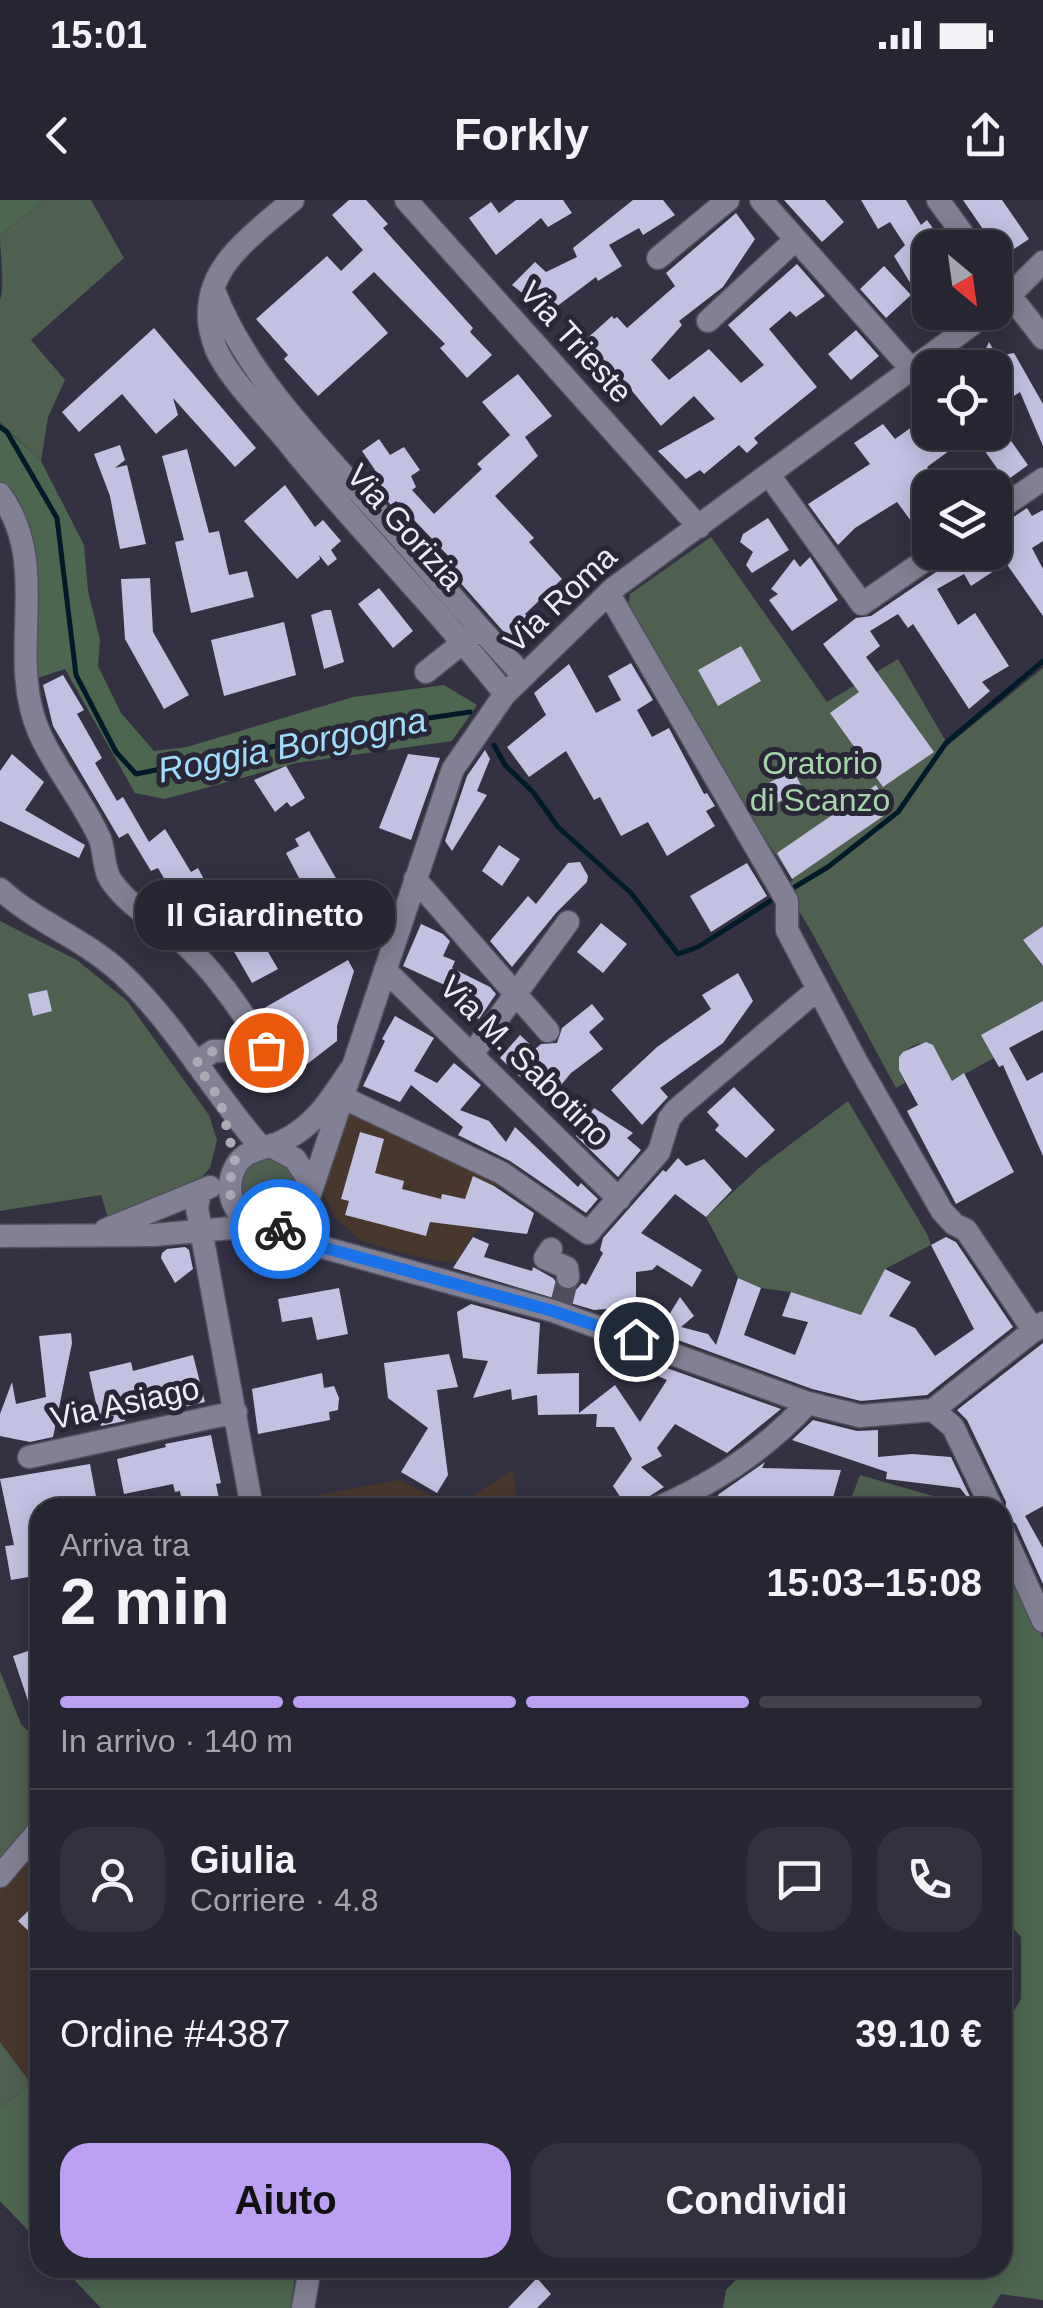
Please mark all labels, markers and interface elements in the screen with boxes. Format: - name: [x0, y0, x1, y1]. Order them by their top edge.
- text: 15:01: [50, 14, 147, 56]
- icon: back: [30, 108, 85, 163]
- icon: share: [958, 108, 1013, 163]
- text: Forkly: [454, 109, 589, 160]
- north arrow: [912, 230, 1012, 330]
- map controls: [912, 230, 1012, 570]
- street label: Via Trieste: [512, 274, 640, 410]
- button: locate: [912, 350, 1012, 450]
- street label: Via Gorizia: [339, 457, 471, 597]
- button: layers: [912, 470, 1012, 570]
- street label: Via Roma: [497, 538, 624, 660]
- water label: Roggia Borgogna: [154, 699, 429, 790]
- park label: Oratorio di Scanzo: [750, 745, 890, 818]
- callout: Il Giardinetto: [136, 880, 396, 950]
- text: Il Giardinetto: [166, 897, 364, 933]
- street label: Via M. Sabotino: [433, 969, 617, 1153]
- pin: [224, 1008, 309, 1093]
- icon: bag: [239, 1023, 294, 1078]
- courier: [230, 1179, 330, 1279]
- icon: bike: [253, 1202, 308, 1257]
- pin: [594, 1297, 679, 1382]
- icon: home: [609, 1312, 664, 1367]
- street label: Via Asiago: [48, 1370, 202, 1436]
- text: Arriva tra: [60, 1527, 190, 1563]
- text: 15:03–15:08: [766, 1562, 982, 1604]
- text: 2 min: [60, 1565, 230, 1638]
- text: In arrivo · 140 m: [60, 1723, 293, 1759]
- button: person: [60, 1827, 165, 1932]
- button: chat: [747, 1827, 852, 1932]
- button: phone: [877, 1827, 982, 1932]
- text: Giulia: [190, 1839, 296, 1881]
- text: Corriere · 4.8: [190, 1882, 379, 1918]
- text: Ordine #4387: [60, 2013, 290, 2055]
- text: 39.10 €: [855, 2013, 982, 2055]
- button: Aiuto: [60, 2143, 511, 2258]
- button: Condividi: [531, 2143, 982, 2258]

